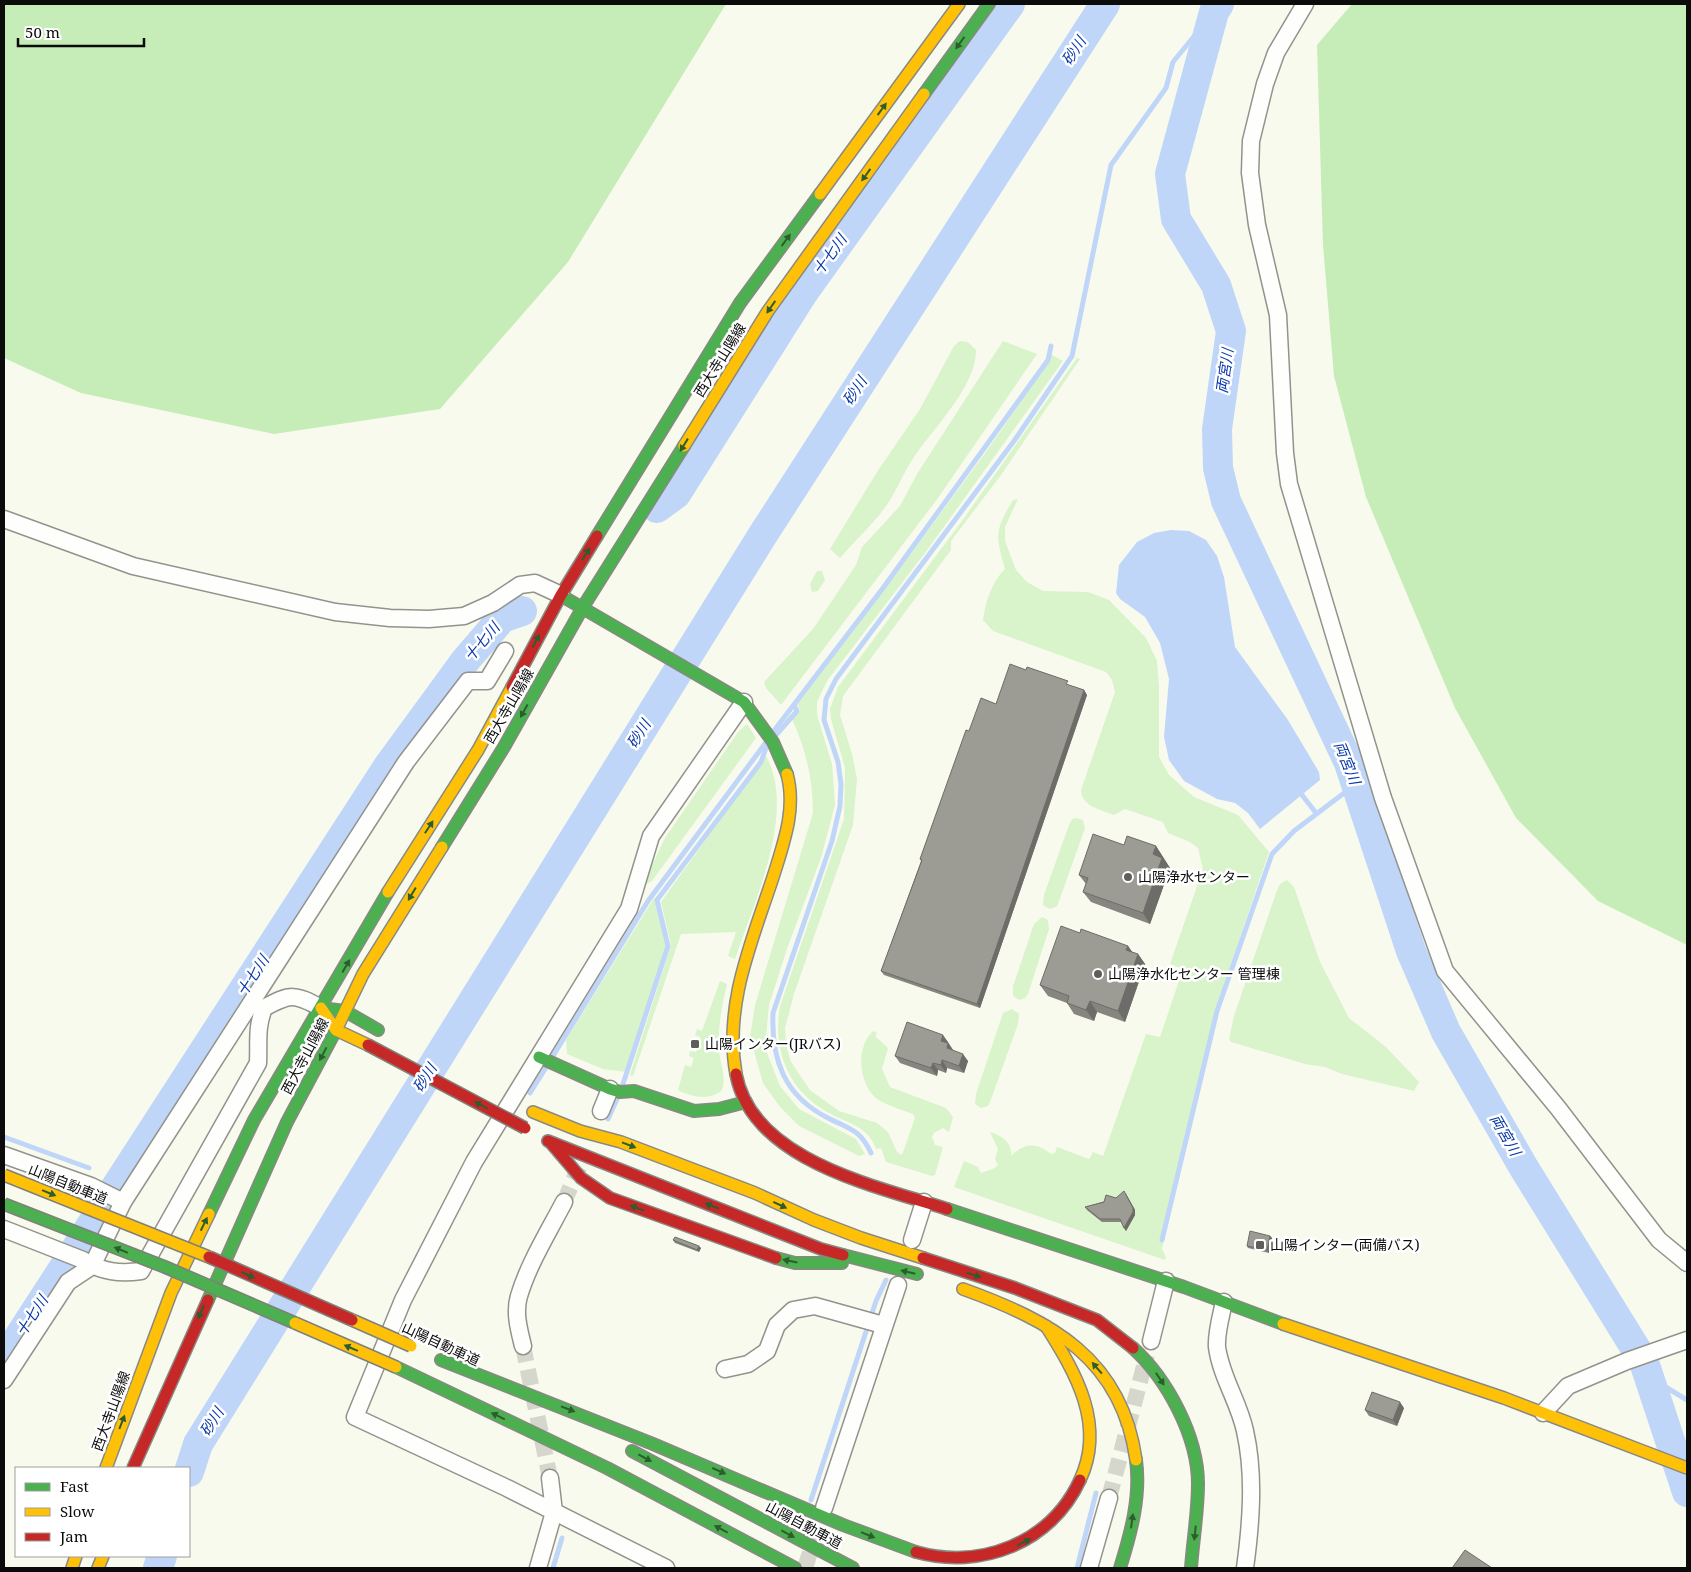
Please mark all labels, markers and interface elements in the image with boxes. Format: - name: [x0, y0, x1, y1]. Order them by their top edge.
- scale bar: [18, 15, 144, 47]
- text: 50 m: [25, 22, 60, 42]
- water label: 砂川: [1057, 31, 1091, 68]
- one-way arrow: [955, 36, 966, 49]
- one-way arrow: [877, 102, 887, 116]
- one-way arrow: [860, 168, 871, 181]
- water label: 十七川: [808, 229, 852, 278]
- one-way arrow: [781, 233, 791, 247]
- one-way arrow: [766, 300, 776, 314]
- street label: 西大寺山陽線: [689, 319, 750, 400]
- water label: 両宮川: [1211, 345, 1237, 395]
- water label: 砂川: [838, 371, 872, 408]
- one-way arrow: [680, 438, 689, 451]
- one-way arrow: [582, 547, 591, 560]
- water label: 十七川: [459, 616, 505, 665]
- one-way arrow: [532, 634, 541, 648]
- street label: 西大寺山陽線: [479, 665, 538, 747]
- one-way arrow: [520, 704, 529, 717]
- water label: 砂川: [622, 714, 656, 751]
- water label: 両宮川: [1330, 738, 1366, 789]
- one-way arrow: [425, 820, 434, 834]
- place label: 山陽浄水センター: [1138, 867, 1250, 886]
- marker: 山陽浄水センター: [1122, 871, 1134, 883]
- one-way arrow: [407, 887, 417, 900]
- water label: 十七川: [232, 949, 274, 1000]
- one-way arrow: [341, 960, 350, 973]
- place label: 山陽浄水化センター 管理棟: [1108, 964, 1280, 983]
- marker: 山陽浄水化センター 管理棟: [1092, 968, 1104, 980]
- street label: 西大寺山陽線: [276, 1014, 333, 1097]
- place label: 山陽インター(JRバス): [705, 1034, 841, 1053]
- marker: 山陽インター(JRバス): [689, 1038, 701, 1050]
- one-way arrow: [319, 1047, 327, 1062]
- water label: 砂川: [408, 1058, 442, 1095]
- one-way arrow: [474, 1101, 489, 1109]
- water label: 両宮川: [1486, 1110, 1527, 1161]
- one-way arrow: [621, 1142, 636, 1149]
- street label: 山陽自動車道: [26, 1159, 111, 1208]
- one-way arrow: [42, 1189, 57, 1197]
- one-way arrow: [773, 1201, 787, 1209]
- one-way arrow: [705, 1202, 720, 1209]
- one-way arrow: [629, 1204, 644, 1212]
- one-way arrow: [201, 1217, 209, 1231]
- place label: 山陽インター(両備バス): [1270, 1235, 1420, 1254]
- marker: 山陽インター(両備バス): [1254, 1239, 1266, 1251]
- one-way arrow: [113, 1246, 128, 1254]
- one-way arrow: [782, 1257, 797, 1265]
- one-way arrow: [900, 1268, 916, 1276]
- one-way arrow: [241, 1271, 255, 1279]
- one-way arrow: [967, 1272, 982, 1280]
- water label: 十七川: [11, 1289, 53, 1340]
- one-way arrow: [197, 1305, 205, 1319]
- street label: 山陽自動車道: [399, 1317, 483, 1370]
- one-way arrow: [344, 1343, 358, 1351]
- one-way arrow: [1092, 1362, 1103, 1374]
- street label: 西大寺山陽線: [87, 1368, 134, 1454]
- one-way arrow: [1155, 1372, 1165, 1386]
- water label: 砂川: [195, 1402, 229, 1439]
- one-way arrow: [561, 1406, 576, 1413]
- one-way arrow: [491, 1412, 505, 1420]
- one-way arrow: [119, 1415, 127, 1430]
- one-way arrow: [637, 1454, 652, 1462]
- legend: [15, 1467, 190, 1557]
- one-way arrow: [711, 1468, 726, 1476]
- text: Fast: [60, 1476, 89, 1496]
- street label: 山陽自動車道: [763, 1496, 846, 1553]
- text: Slow: [60, 1501, 94, 1521]
- one-way arrow: [1128, 1513, 1136, 1529]
- one-way arrow: [714, 1525, 729, 1533]
- text: Jam: [59, 1526, 88, 1546]
- one-way arrow: [1191, 1526, 1199, 1542]
- one-way arrow: [781, 1530, 796, 1538]
- one-way arrow: [861, 1532, 875, 1540]
- one-way arrow: [1017, 1538, 1031, 1546]

